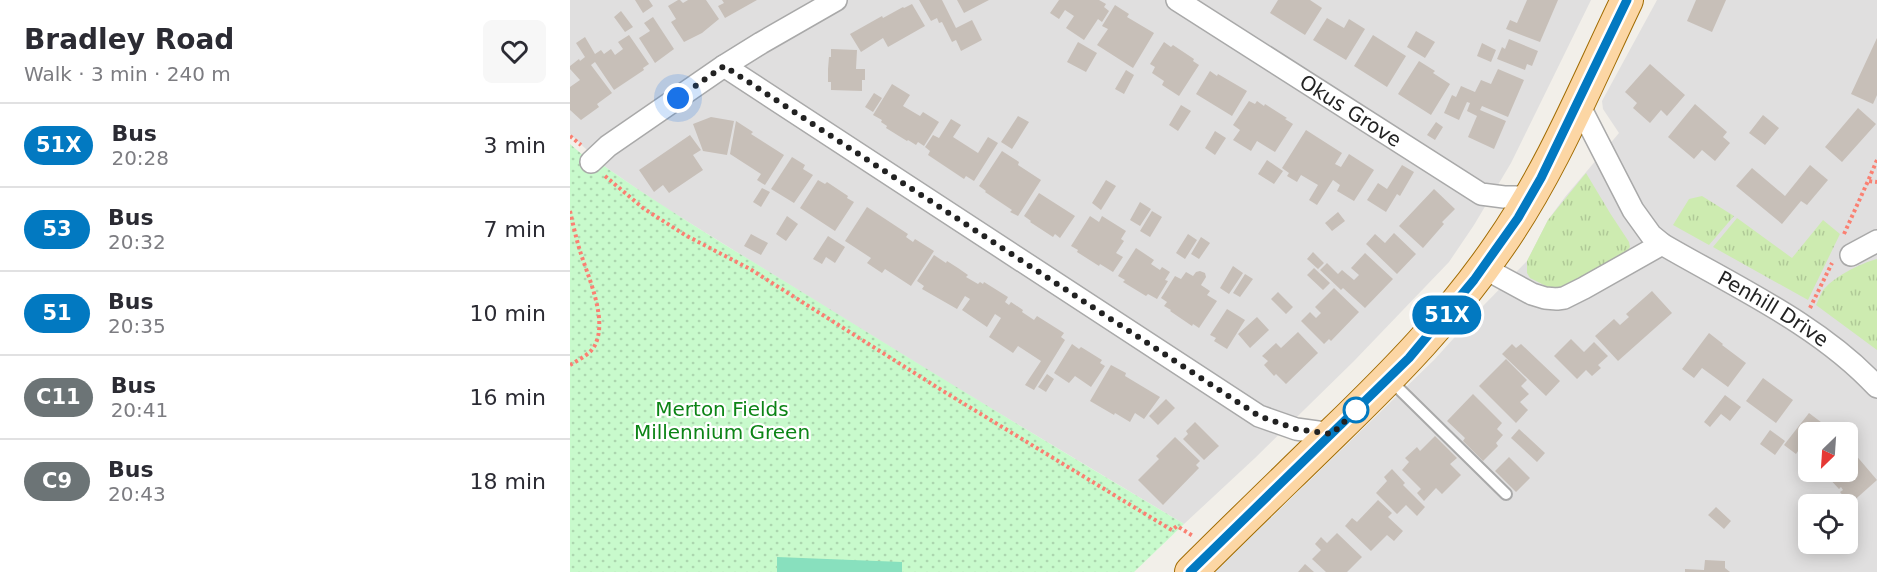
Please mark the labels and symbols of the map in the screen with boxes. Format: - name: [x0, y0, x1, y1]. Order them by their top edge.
- street label: Okus Grove: [1295, 70, 1406, 152]
- your location: [663, 83, 693, 113]
- street label: Penhill Drive: [1714, 266, 1833, 352]
- line badge: 51X: [1412, 296, 1482, 334]
- park label: Merton Fields Millennium Green: [634, 397, 810, 444]
- unlabelled marker: [1343, 397, 1369, 423]
- north arrow: [1798, 422, 1858, 482]

